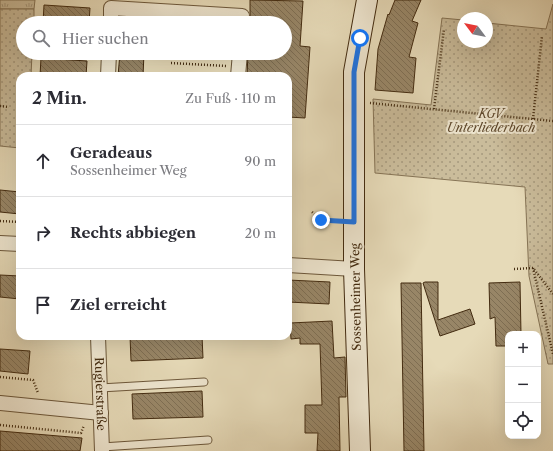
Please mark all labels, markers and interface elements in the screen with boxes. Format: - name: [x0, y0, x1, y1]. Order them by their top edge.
- north arrow: [457, 12, 493, 48]
- search box: [16, 16, 292, 60]
- icon: search: [30, 27, 52, 49]
- text: Hier suchen: [62, 29, 149, 48]
- route start: [351, 29, 369, 47]
- text: 2 Min.: [32, 88, 87, 108]
- text: Zu Fuß · 110 m: [185, 90, 276, 106]
- park label: KGV Unterliederbach: [447, 106, 536, 135]
- text: Geradeaus: [70, 143, 152, 162]
- icon: ahead: [32, 150, 54, 172]
- text: 90 m: [245, 153, 276, 169]
- text: Sossenheimer Weg: [70, 162, 187, 178]
- route end: [312, 211, 330, 229]
- icon: right: [32, 222, 54, 244]
- text: Rechts abbiegen: [70, 223, 196, 242]
- text: 20 m: [245, 225, 276, 241]
- street label: Sossenheimer Weg: [347, 242, 364, 351]
- icon: arrive: [32, 294, 54, 316]
- text: Ziel erreicht: [70, 295, 166, 314]
- map controls: [505, 331, 541, 439]
- button: +: [505, 331, 541, 367]
- street label: Rugierstraße: [92, 357, 109, 431]
- button: −: [505, 367, 541, 403]
- button: locate: [505, 403, 541, 439]

